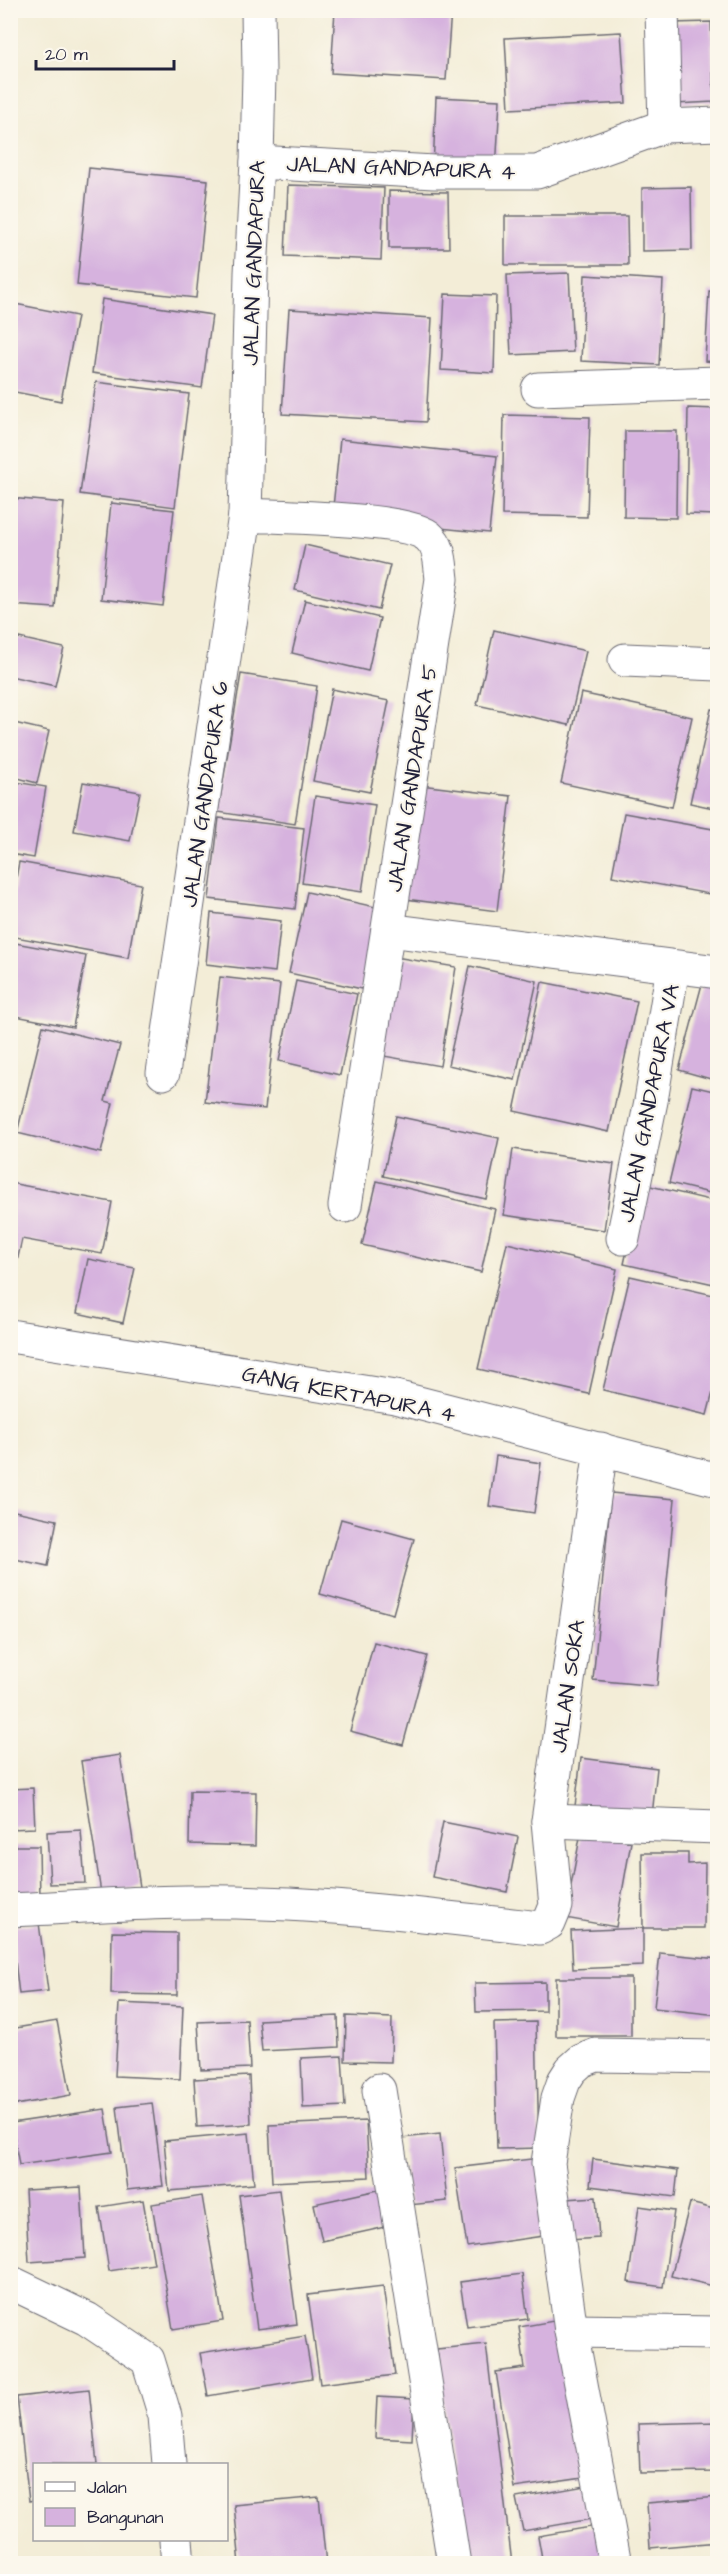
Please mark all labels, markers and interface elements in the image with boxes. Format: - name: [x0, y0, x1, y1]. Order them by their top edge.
- scale bar: [36, 33, 174, 71]
- text: 20 m: [45, 42, 88, 67]
- street label: JALAN GANDAPURA 4: [286, 149, 516, 188]
- street label: JALAN GANDAPURA: [235, 160, 274, 366]
- street label: JALAN GANDAPURA 5: [379, 662, 446, 894]
- street label: JALAN GANDAPURA 6: [174, 679, 237, 909]
- street label: JALAN GANDAPURA VA: [611, 982, 688, 1225]
- street label: GANG KERTAPURA 4: [239, 1359, 458, 1430]
- street label: JALAN SOKA: [544, 1618, 593, 1755]
- legend: [33, 2463, 228, 2541]
- text: Jalan: [87, 2475, 127, 2500]
- text: Bangunan: [87, 2505, 164, 2531]

